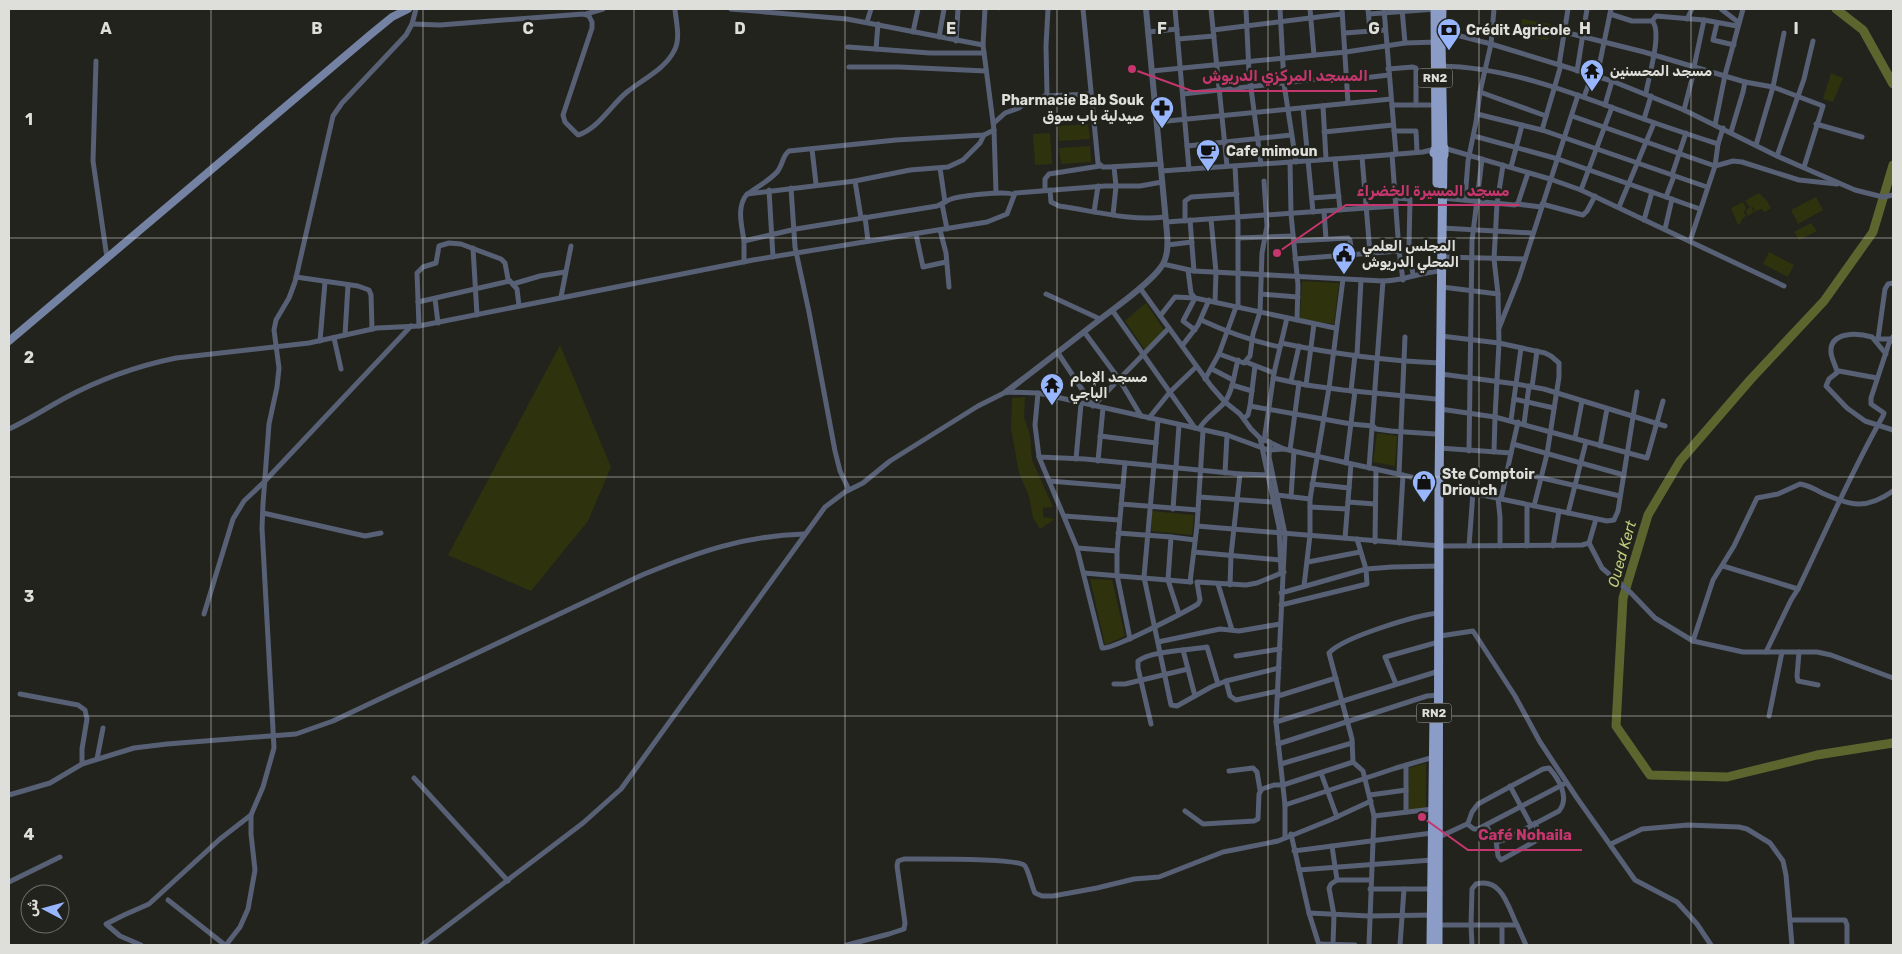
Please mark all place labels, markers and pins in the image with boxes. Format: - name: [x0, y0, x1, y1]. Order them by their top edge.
- bank icon: Crédit Agricole: [1436, 17, 1462, 51]
- place label: Crédit Agricole: [1466, 22, 1571, 39]
- temple icon: مسجد المحسنين: [1579, 58, 1605, 92]
- callout: المسجد المركزي الدريوش: [1192, 61, 1377, 91]
- place label: مسجد المحسنين: [1610, 63, 1712, 80]
- place label: Pharmacie Bab Souk صيدلية باب سوق: [1001, 92, 1145, 125]
- pharmacy icon: Pharmacie Bab Souk صيدلية باب سوق: [1149, 95, 1175, 129]
- cafe icon: Cafe mimoun: [1195, 138, 1221, 172]
- place label: Cafe mimoun: [1226, 143, 1318, 160]
- callout: مسجد المسيرة الخضراء: [1346, 175, 1519, 205]
- place label: المجلس العلمي المحلي الدريوش: [1362, 238, 1459, 273]
- public building icon: المجلس العلمي المحلي الدريوش: [1331, 241, 1357, 275]
- place label: مسجد الإمام الباجي: [1070, 369, 1148, 404]
- temple icon: مسجد الإمام الباجي: [1039, 372, 1065, 406]
- place label: Ste Comptoir Driouch: [1442, 466, 1535, 499]
- shop icon: Ste Comptoir Driouch: [1411, 469, 1437, 503]
- callout: Café Nohaila: [1468, 820, 1582, 850]

